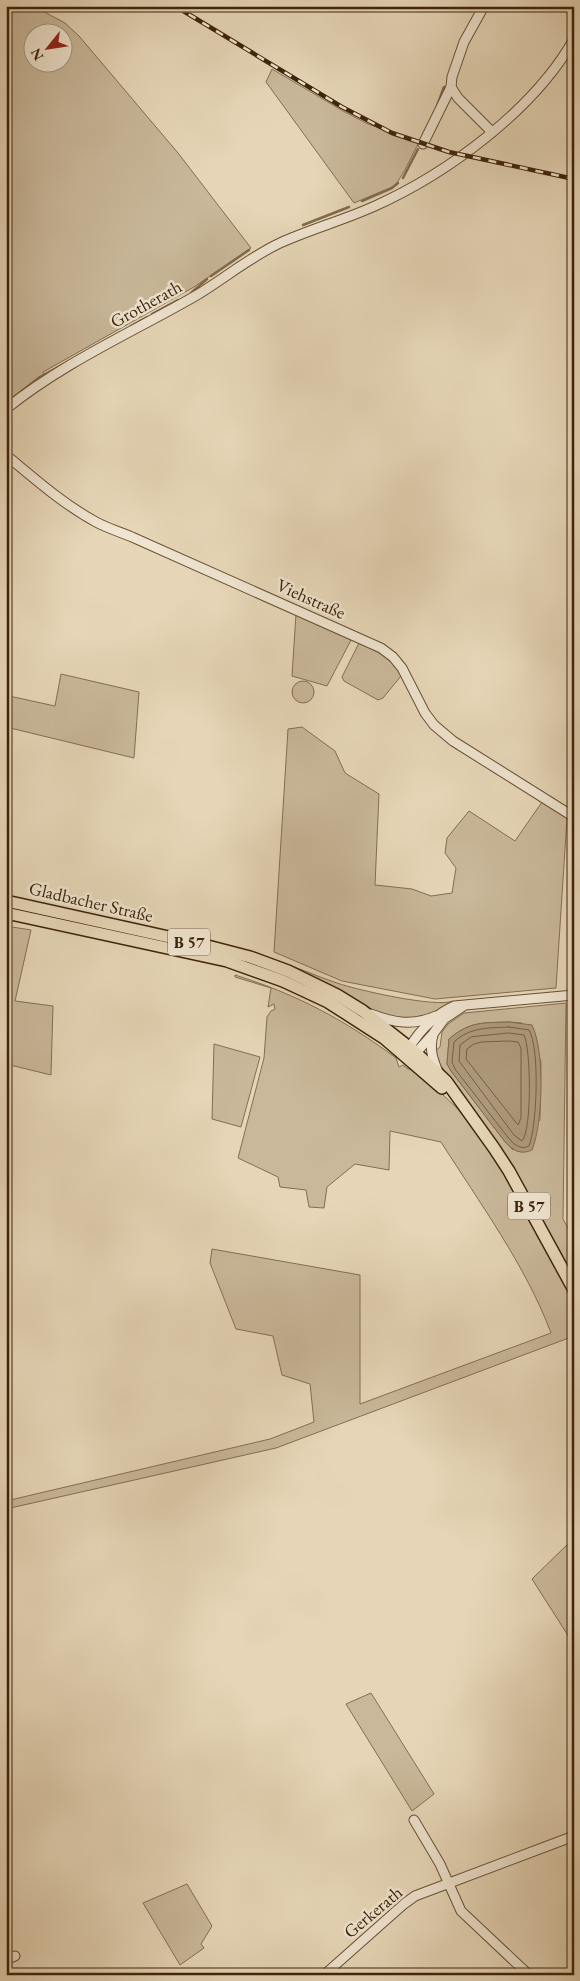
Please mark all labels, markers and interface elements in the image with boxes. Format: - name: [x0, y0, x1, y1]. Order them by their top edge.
- north arrow: [22, 22, 72, 72]
- text: N: [26, 45, 47, 64]
- street label: Grotherath: [106, 275, 185, 333]
- street label: Viehstraße: [273, 573, 349, 624]
- street label: Gladbacher Straße: [27, 876, 155, 927]
- road number: B 57: [168, 929, 210, 956]
- road number: B 57: [508, 1192, 550, 1220]
- street label: Gerkerath: [339, 1880, 407, 1943]

